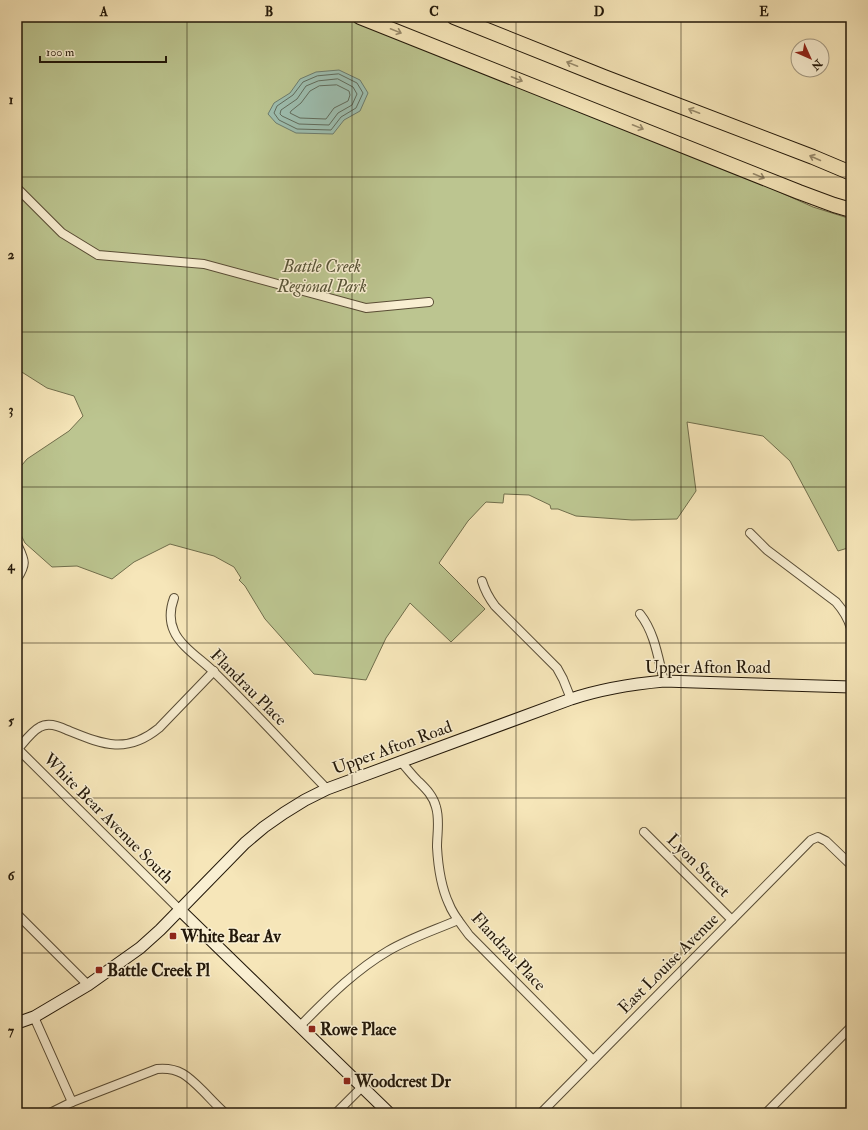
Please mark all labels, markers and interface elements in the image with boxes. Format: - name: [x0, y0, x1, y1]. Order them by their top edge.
- text: A: [99, 4, 109, 20]
- text: B: [265, 4, 273, 20]
- text: C: [429, 4, 439, 20]
- text: D: [594, 4, 605, 20]
- text: E: [759, 4, 769, 20]
- one-way arrow: [390, 28, 402, 36]
- scale bar: [40, 38, 166, 64]
- north arrow: [790, 38, 830, 78]
- text: 100 m: [46, 45, 75, 60]
- text: N: [808, 56, 826, 74]
- one-way arrow: [567, 60, 579, 68]
- one-way arrow: [511, 76, 523, 84]
- text: 1: [9, 92, 14, 108]
- one-way arrow: [688, 107, 700, 115]
- one-way arrow: [632, 124, 644, 132]
- one-way arrow: [809, 154, 821, 161]
- one-way arrow: [752, 173, 764, 180]
- text: 2: [8, 247, 15, 263]
- park label: Battle Creek Regional Park: [276, 256, 367, 297]
- text: 3: [9, 402, 14, 418]
- text: 4: [6, 558, 15, 574]
- street label: Flandrau Place: [206, 645, 291, 730]
- street label: Upper Afton Road: [645, 657, 772, 679]
- text: 5: [8, 713, 14, 729]
- street label: Upper Afton Road: [329, 716, 456, 780]
- street label: White Bear Avenue South: [38, 748, 178, 888]
- street label: Lyon Street: [662, 829, 735, 903]
- text: 6: [8, 868, 16, 884]
- street label: Flandrau Place: [467, 908, 550, 995]
- street label: East Louise Avenue: [614, 909, 723, 1018]
- place label: White Bear Av: [180, 926, 282, 947]
- marker: White Bear Av: [168, 931, 178, 941]
- place label: Battle Creek Pl: [107, 960, 211, 981]
- marker: Battle Creek Pl: [94, 965, 104, 975]
- place label: Rowe Place: [320, 1019, 397, 1040]
- text: 7: [8, 1023, 15, 1039]
- marker: Rowe Place: [307, 1024, 317, 1034]
- place label: Woodcrest Dr: [354, 1071, 452, 1092]
- marker: Woodcrest Dr: [342, 1076, 352, 1086]

